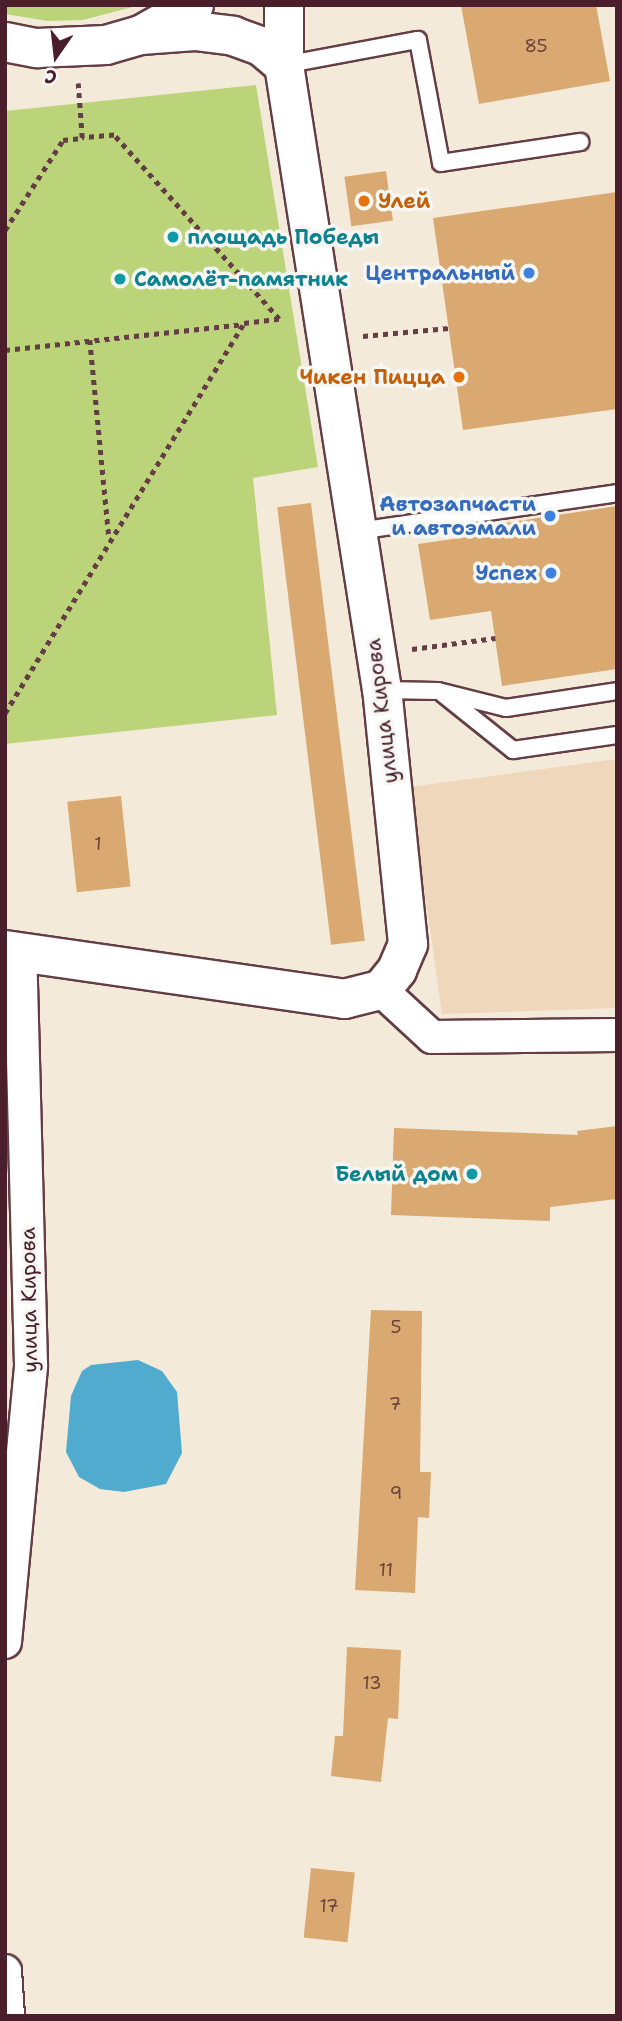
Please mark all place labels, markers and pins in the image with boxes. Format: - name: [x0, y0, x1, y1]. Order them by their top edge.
- place label: Улей: [378, 188, 430, 214]
- marker: Улей: [356, 193, 372, 209]
- place label: площадь Победы: [187, 224, 379, 250]
- marker: площадь Победы: [165, 229, 181, 245]
- place label: Центральный: [365, 260, 515, 286]
- marker: Центральный: [521, 265, 537, 281]
- place label: Самолёт-памятник: [134, 266, 348, 292]
- marker: Самолёт-памятник: [112, 271, 128, 287]
- place label: Чикен Пицца: [300, 364, 445, 390]
- marker: Чикен Пицца: [451, 369, 467, 385]
- place label: Автозапчасти и автоэмали: [379, 491, 536, 541]
- marker: Автозапчасти и автоэмали: [542, 508, 558, 524]
- place label: Успех: [475, 560, 537, 586]
- marker: Успех: [543, 565, 559, 581]
- place label: Белый дом: [335, 1161, 458, 1187]
- marker: Белый дом: [464, 1166, 480, 1182]

